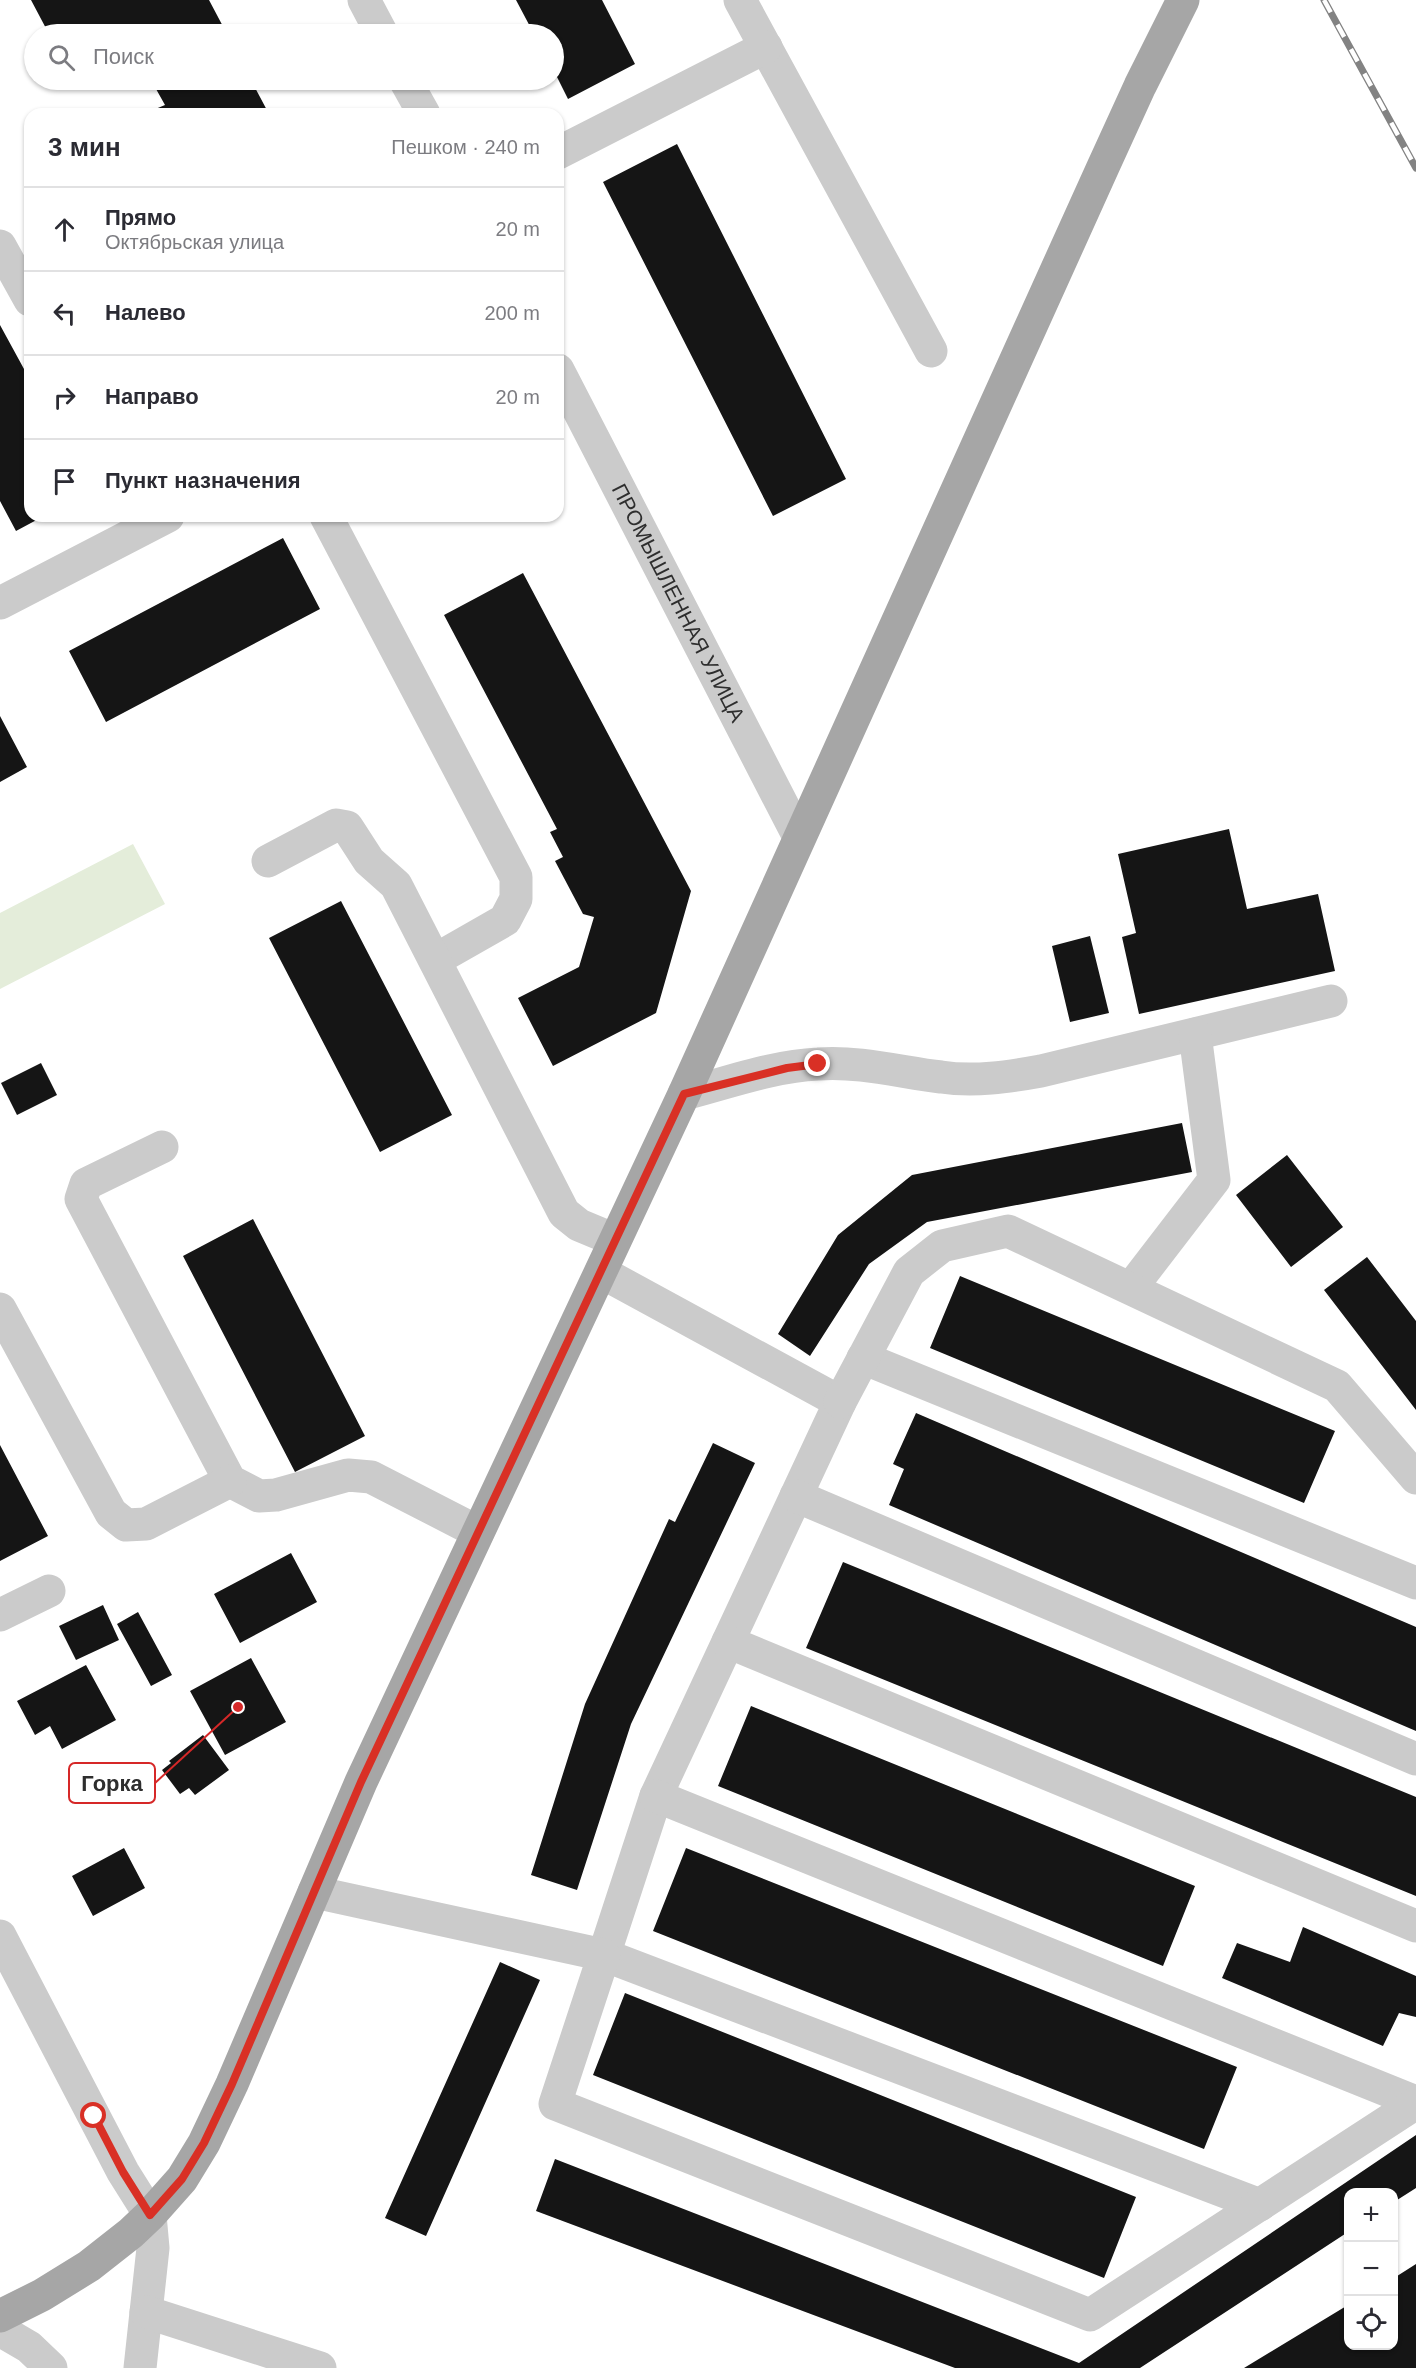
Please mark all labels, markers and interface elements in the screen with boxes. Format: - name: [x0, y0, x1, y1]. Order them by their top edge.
- search box: [24, 24, 564, 90]
- icon: search: [45, 41, 78, 74]
- text: Поиск: [93, 44, 154, 69]
- text: 3 мин: [48, 132, 121, 162]
- text: Пешком · 240 m: [391, 136, 540, 158]
- text: Прямо: [105, 205, 176, 230]
- icon: ahead: [48, 213, 81, 246]
- text: 20 m: [496, 218, 540, 240]
- text: Октябрьская улица: [105, 231, 284, 253]
- icon: left: [48, 297, 81, 330]
- text: Налево: [105, 300, 186, 325]
- text: 200 m: [484, 302, 540, 324]
- icon: right: [48, 381, 81, 414]
- text: Направо: [105, 384, 199, 409]
- text: 20 m: [496, 386, 540, 408]
- icon: arrive: [48, 465, 81, 498]
- text: Пункт назначения: [105, 468, 301, 493]
- street label: ПРОМЫШЛЕННАЯ УЛИЦА: [608, 480, 749, 725]
- route end: [804, 1050, 830, 1076]
- callout: Горка: [69, 1763, 155, 1803]
- text: Горка: [81, 1771, 144, 1796]
- route start: [80, 2102, 106, 2128]
- map controls: [1344, 2188, 1398, 2350]
- button: +: [1344, 2188, 1398, 2242]
- button: −: [1344, 2242, 1398, 2296]
- button: locate: [1344, 2296, 1398, 2350]

